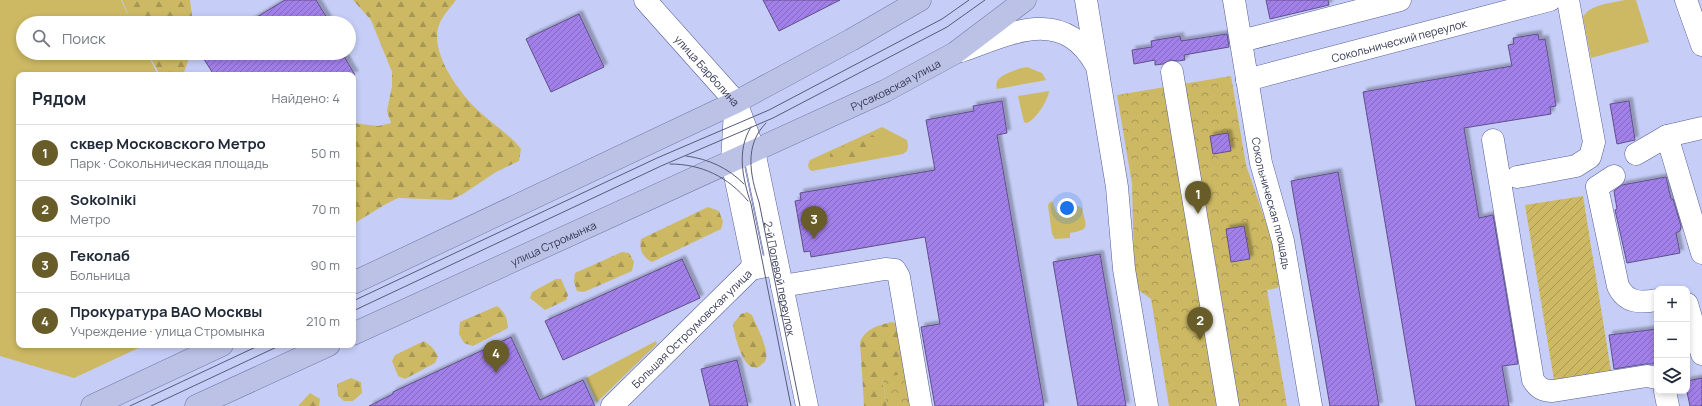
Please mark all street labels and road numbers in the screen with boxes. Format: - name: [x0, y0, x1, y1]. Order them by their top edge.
- street label: Сокольнический переулок: [1330, 15, 1469, 65]
- street label: улица Барболина: [672, 31, 743, 109]
- street label: Русаковская улица: [848, 55, 943, 113]
- street label: Сокольническая площадь: [1249, 136, 1295, 271]
- street label: улица Стромынка: [508, 216, 598, 269]
- street label: 2-й Полевой переулок: [761, 220, 800, 338]
- street label: Большая Остроумовская улица: [628, 265, 754, 391]

